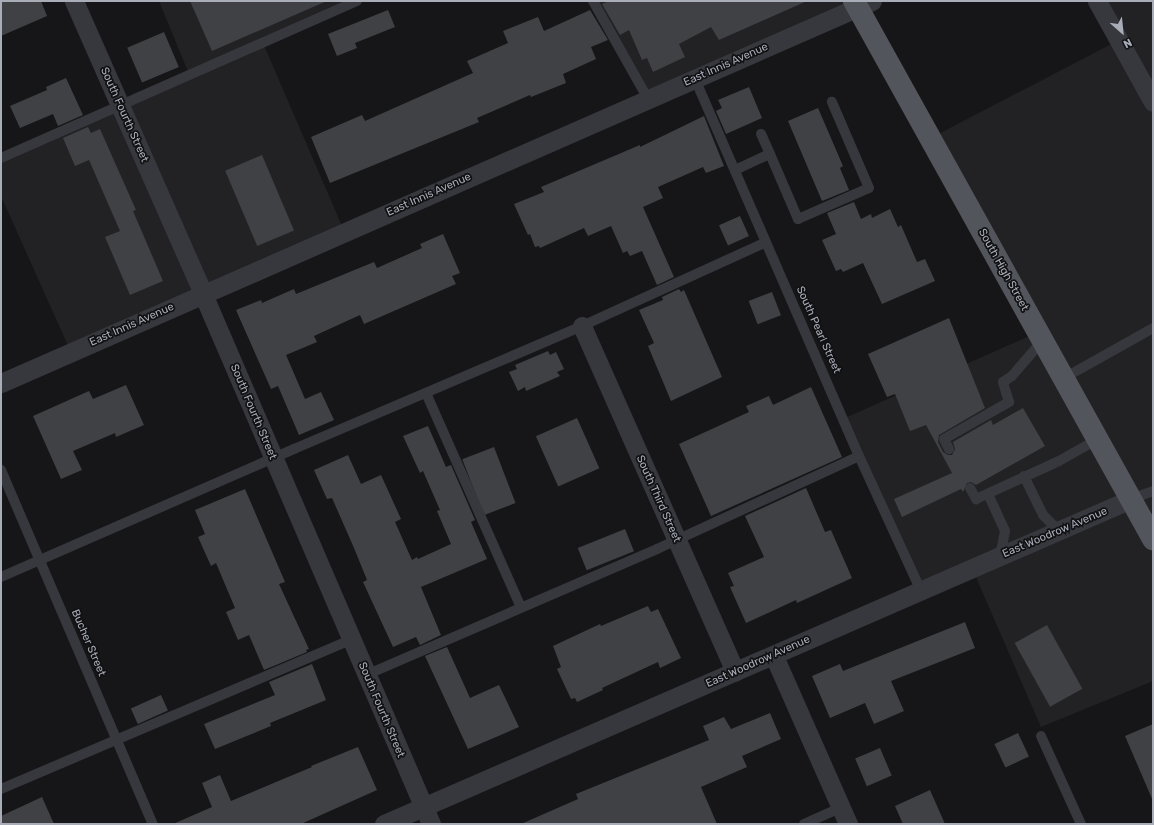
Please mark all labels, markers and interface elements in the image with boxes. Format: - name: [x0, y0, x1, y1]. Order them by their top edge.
- north arrow: [1102, 12, 1142, 52]
- text: N: [1121, 36, 1134, 51]
- street label: East Innis Avenue: [682, 40, 770, 90]
- street label: South Fourth Street: [97, 66, 151, 164]
- street label: East Innis Avenue: [385, 170, 473, 220]
- street label: South High Street: [975, 227, 1031, 313]
- street label: South Pearl Street: [793, 284, 843, 376]
- street label: East Innis Avenue: [88, 300, 176, 350]
- street label: South Fourth Street: [227, 362, 279, 462]
- street label: South Third Street: [633, 453, 683, 545]
- street label: East Woodrow Avenue: [1000, 505, 1110, 561]
- street label: Bucher Street: [68, 607, 108, 679]
- street label: East Woodrow Avenue: [704, 633, 812, 691]
- street label: South Fourth Street: [355, 660, 407, 760]

